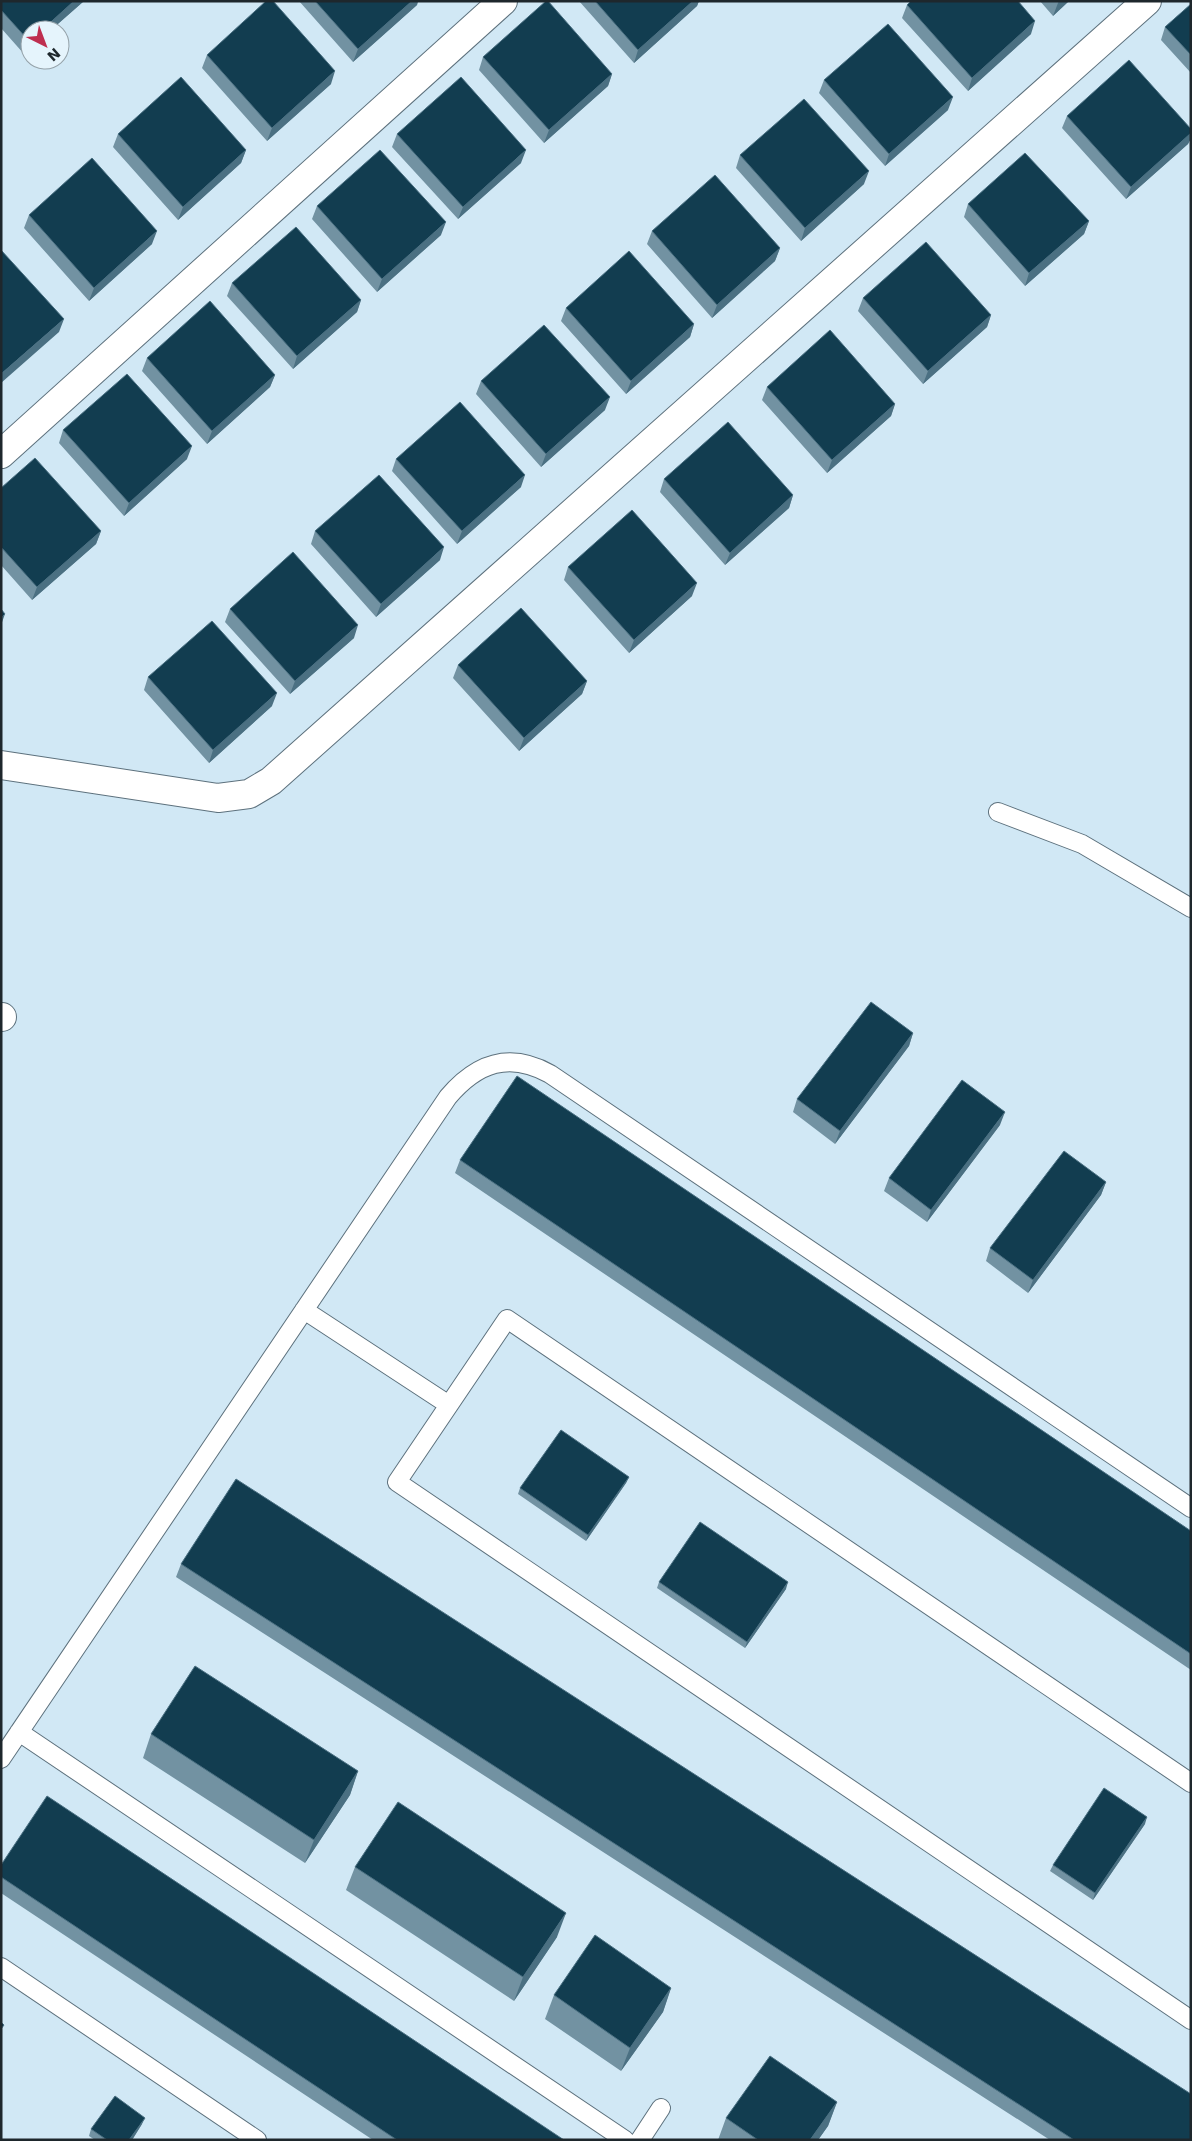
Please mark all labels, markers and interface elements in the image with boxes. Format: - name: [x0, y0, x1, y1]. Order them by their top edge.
- north arrow: [20, 20, 70, 70]
- text: N: [44, 45, 63, 65]

